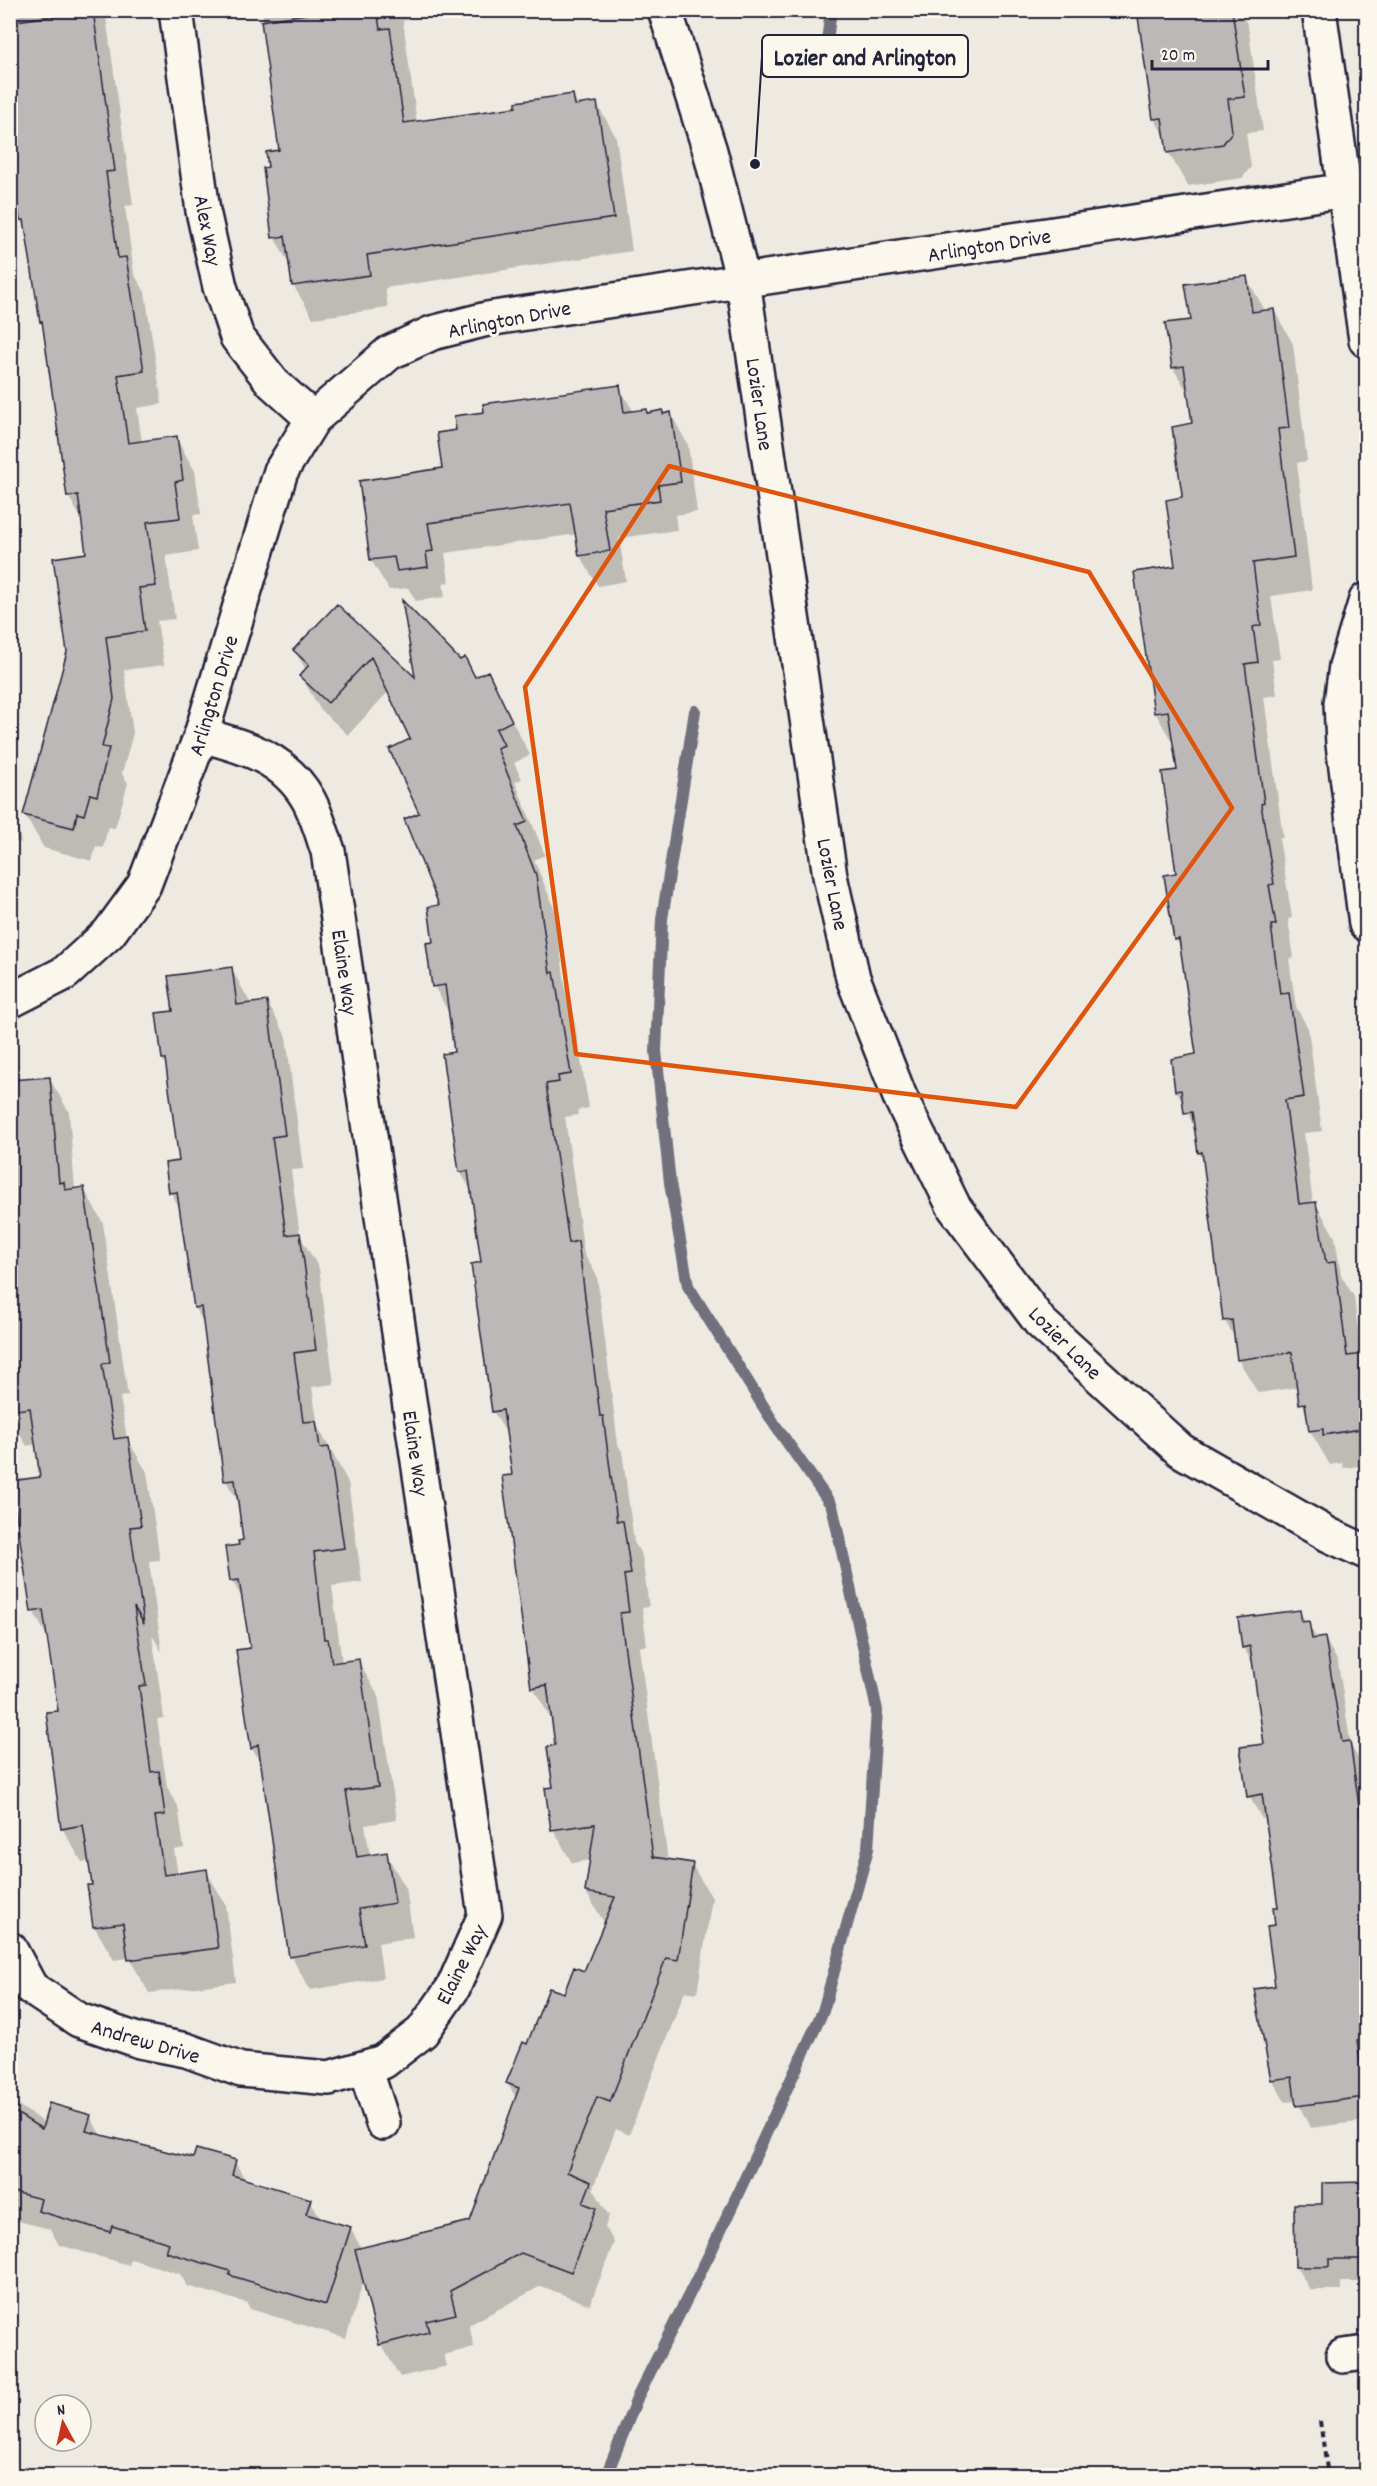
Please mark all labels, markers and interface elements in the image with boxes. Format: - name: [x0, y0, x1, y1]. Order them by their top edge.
- scale bar: [1152, 33, 1268, 71]
- callout: Lozier and Arlington: [762, 35, 968, 77]
- text: Lozier and Arlington: [774, 43, 956, 77]
- text: 20 m: [1161, 44, 1195, 69]
- street label: Alex Way: [183, 192, 228, 270]
- street label: Arlington Drive: [926, 222, 1054, 273]
- street label: Arlington Drive: [445, 294, 574, 349]
- street label: Lozier Lane: [736, 356, 779, 453]
- street label: Arlington Drive: [182, 632, 248, 760]
- street label: Lozier Lane: [806, 836, 855, 933]
- street label: Elaine Way: [321, 928, 364, 1018]
- street label: Lozier Lane: [1020, 1301, 1107, 1388]
- street label: Elaine Way: [392, 1409, 435, 1499]
- street label: Elaine Way: [430, 1919, 497, 2011]
- street label: Andrew Drive: [87, 2013, 203, 2074]
- north arrow: [33, 2393, 93, 2453]
- text: N: [56, 2399, 67, 2423]

